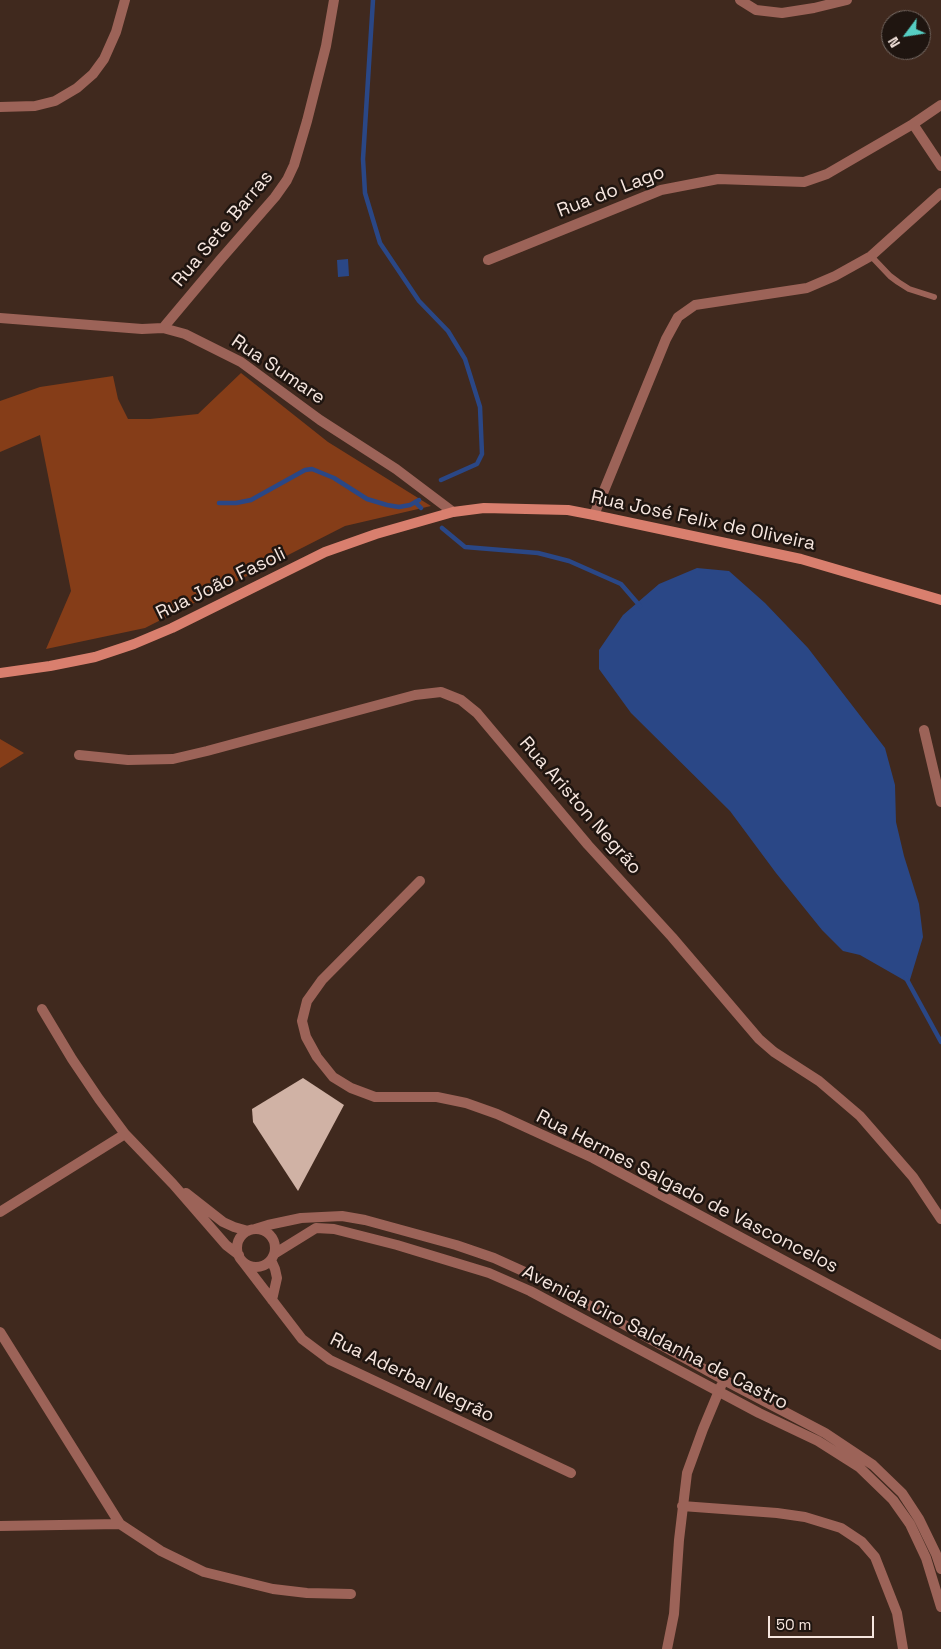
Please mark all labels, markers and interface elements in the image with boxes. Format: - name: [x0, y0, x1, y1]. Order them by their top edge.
- north arrow: [881, 10, 931, 60]
- text: N: [884, 34, 904, 51]
- street label: Rua do Lago: [554, 161, 668, 223]
- street label: Rua Sete Barras: [168, 166, 278, 292]
- street label: Rua Sumare: [227, 330, 329, 410]
- street label: Rua José Felix de Oliveira: [589, 486, 817, 556]
- street label: Rua João Fasoli: [153, 543, 289, 625]
- street label: Rua Ariston Negrão: [514, 732, 646, 880]
- street label: Rua Hermes Salgado de Vasconcelos: [532, 1106, 842, 1278]
- street label: Avenida Ciro Saldanha de Castro: [518, 1261, 792, 1415]
- street label: Rua Aderbal Negrão: [326, 1328, 498, 1428]
- scale bar: [771, 1606, 877, 1638]
- text: 50 m: [776, 1615, 811, 1634]

